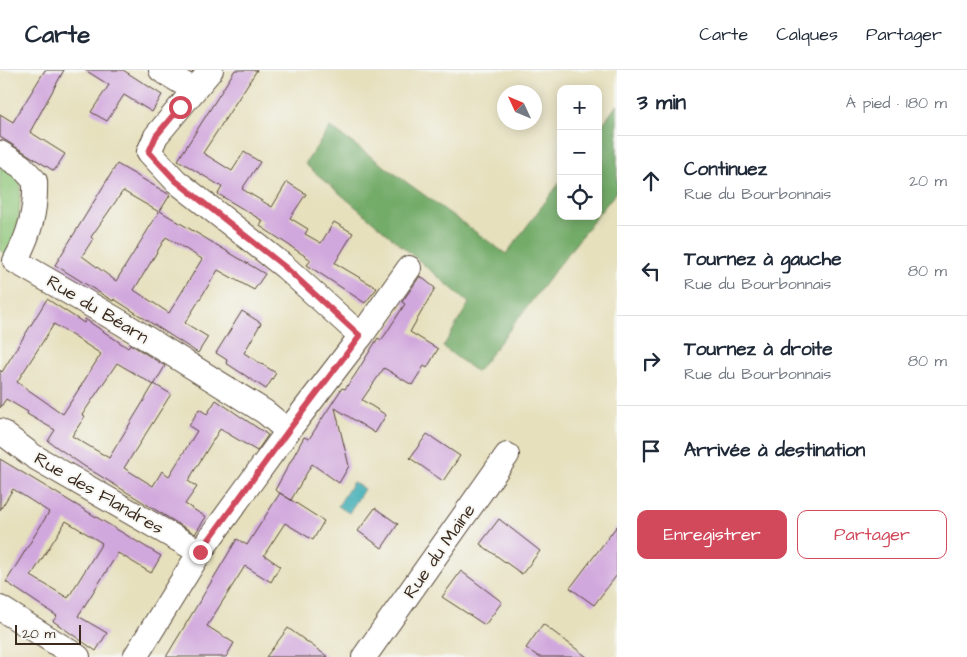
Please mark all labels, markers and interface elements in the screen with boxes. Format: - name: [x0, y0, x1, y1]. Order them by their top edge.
- text: Carte: [25, 18, 90, 52]
- text: Carte: [699, 22, 748, 47]
- text: Calques: [776, 22, 838, 47]
- text: Partager: [866, 22, 942, 47]
- north arrow: [497, 85, 542, 130]
- map controls: [557, 85, 602, 220]
- button: +: [557, 85, 602, 130]
- text: 3 min: [637, 88, 686, 117]
- text: À pied · 180 m: [846, 92, 947, 114]
- route start: [169, 96, 192, 119]
- button: −: [557, 130, 602, 175]
- text: Continuez: [684, 156, 767, 183]
- icon: ahead: [637, 167, 665, 195]
- text: 20 m: [909, 170, 947, 192]
- button: locate: [557, 175, 602, 220]
- text: Rue du Bourbonnais: [684, 183, 831, 205]
- text: Tournez à gauche: [684, 246, 842, 273]
- icon: left: [637, 257, 665, 285]
- text: 80 m: [908, 260, 947, 282]
- street label: Rue du Béarn: [42, 269, 154, 350]
- text: Rue du Bourbonnais: [684, 273, 831, 295]
- text: Tournez à droite: [684, 336, 832, 363]
- icon: right: [637, 347, 665, 375]
- text: 80 m: [908, 350, 947, 372]
- text: Rue du Bourbonnais: [684, 363, 831, 385]
- icon: arrive: [637, 437, 665, 465]
- text: Arrivée à destination: [684, 437, 865, 464]
- street label: Rue des Flandres: [29, 446, 168, 541]
- street label: Rue du Maine: [398, 499, 481, 604]
- button: Enregistrer: [637, 510, 787, 559]
- button: Partager: [797, 510, 947, 559]
- route end: [189, 541, 212, 564]
- scale bar: [15, 622, 81, 645]
- text: 20 m: [22, 624, 55, 644]

